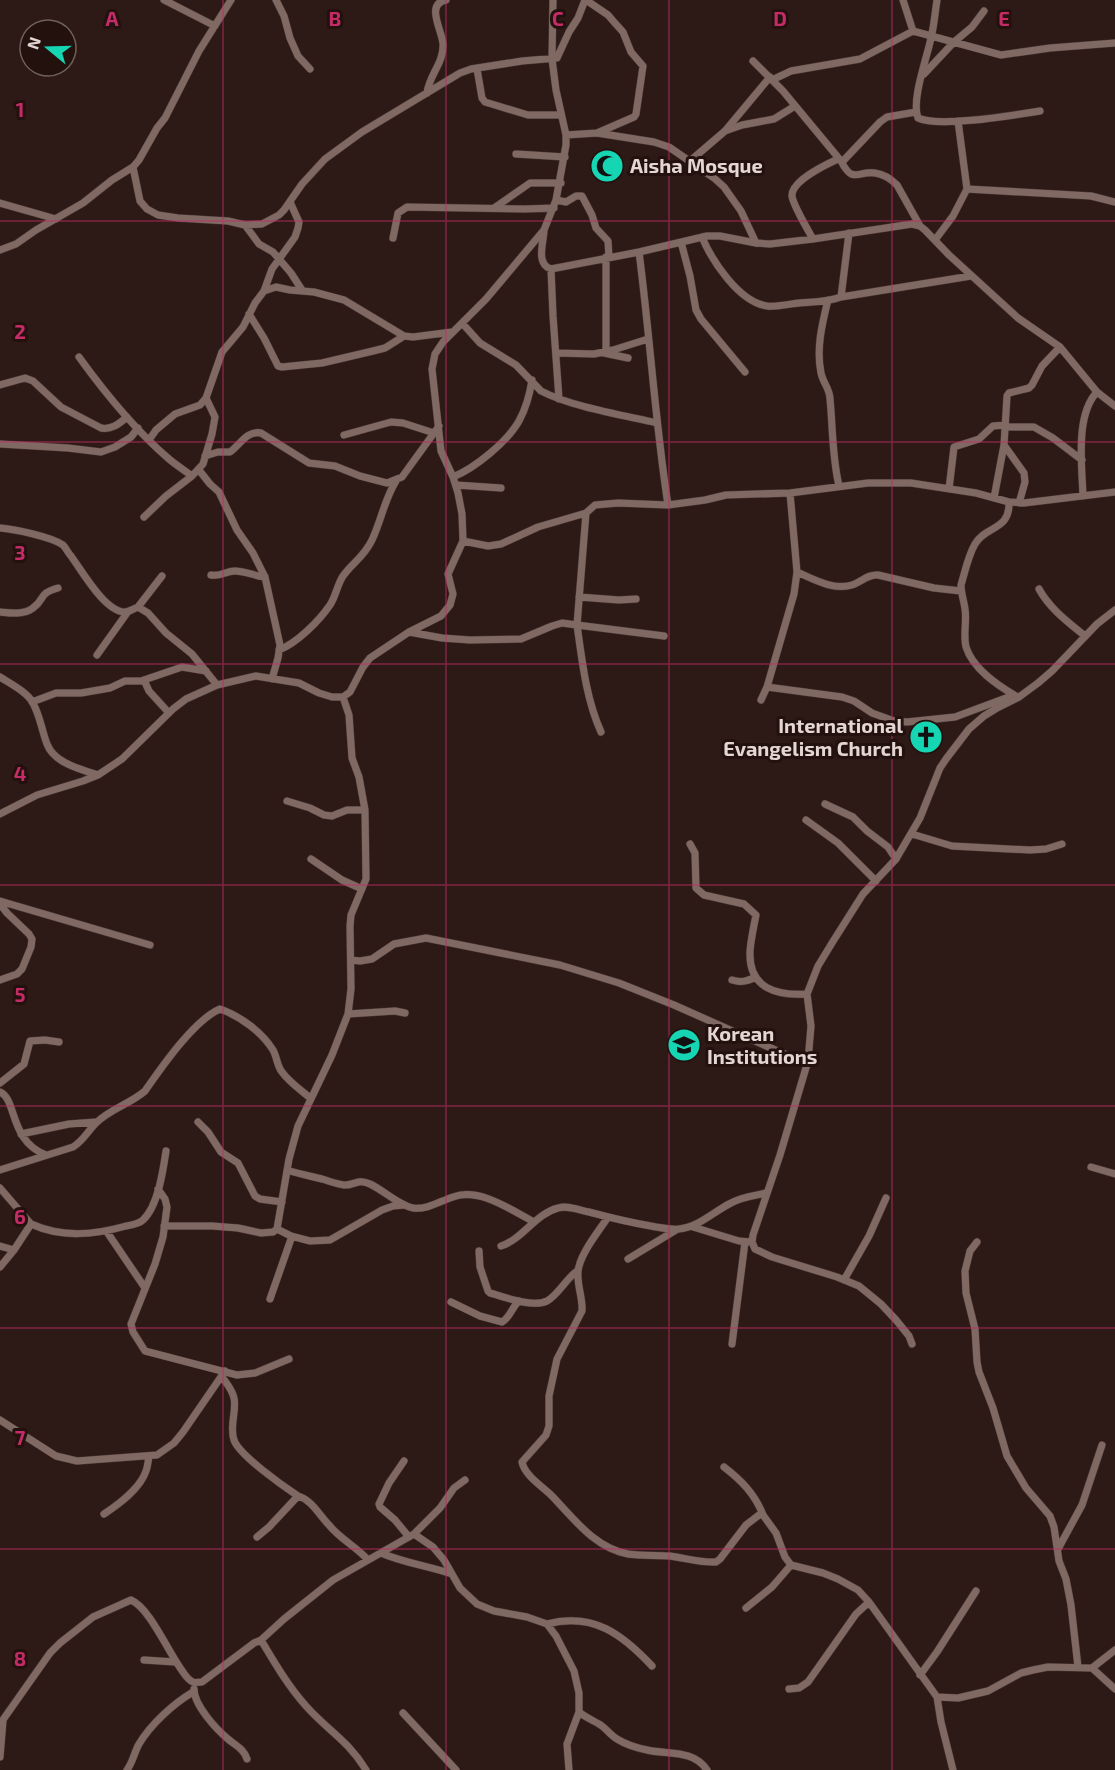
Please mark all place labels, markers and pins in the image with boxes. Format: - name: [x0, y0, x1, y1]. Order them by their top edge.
- mosque icon: Aisha Mosque: [589, 148, 625, 184]
- place label: Aisha Mosque: [630, 153, 763, 177]
- place label: International Evangelism Church: [723, 713, 903, 760]
- church icon: International Evangelism Church: [908, 719, 944, 755]
- place label: Korean Institutions: [707, 1021, 817, 1068]
- school or university icon: Korean Institutions: [666, 1027, 702, 1063]

